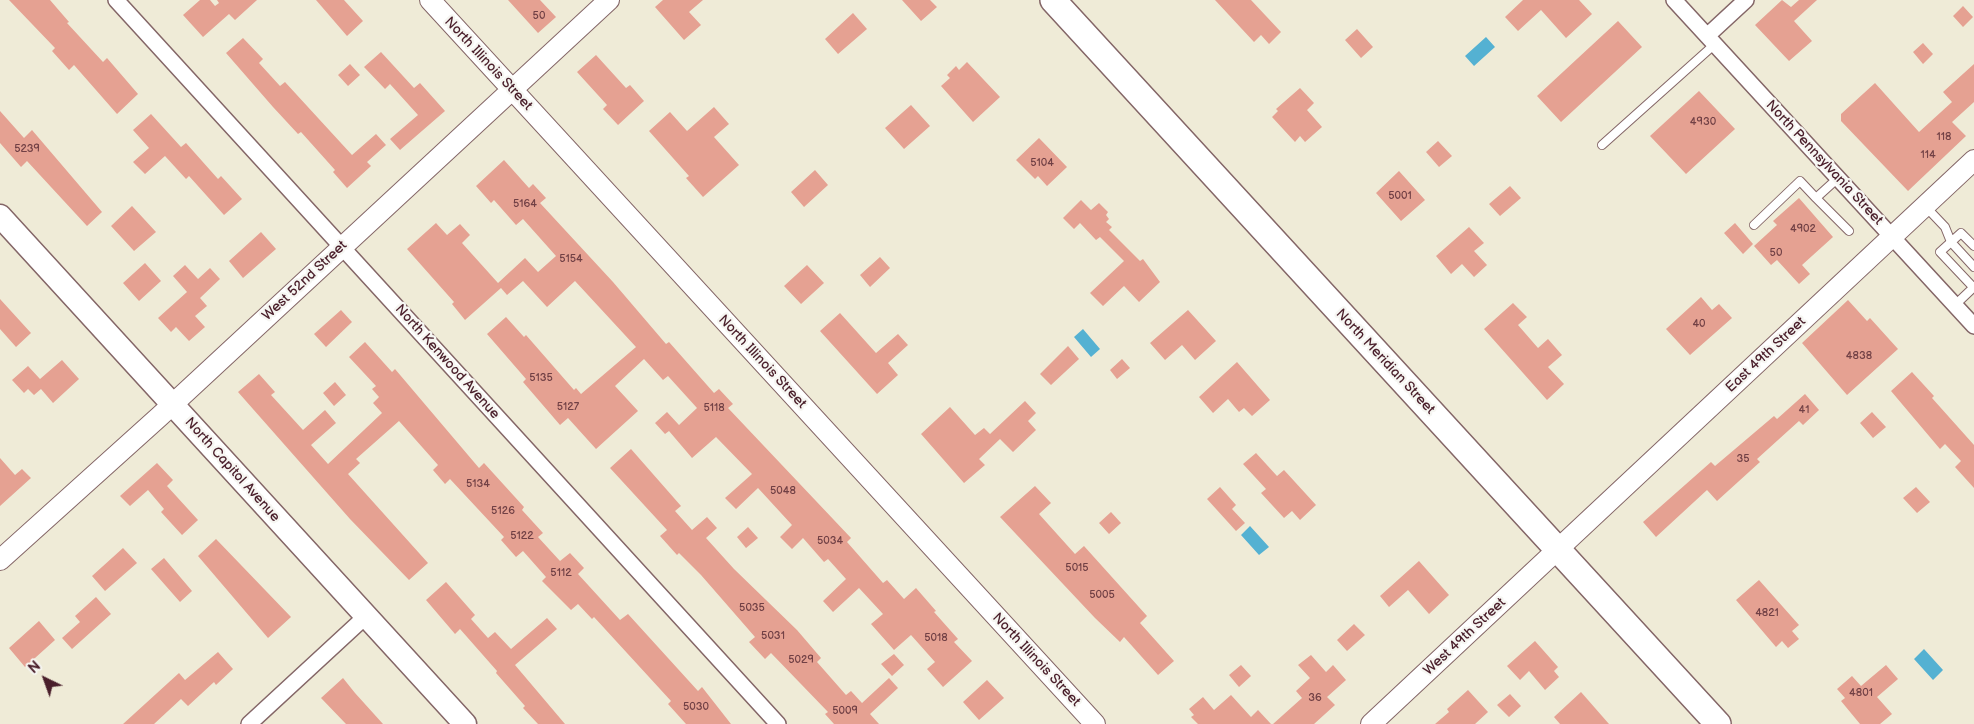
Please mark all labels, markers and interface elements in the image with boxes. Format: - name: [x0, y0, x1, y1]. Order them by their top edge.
- house number: 50: [533, 9, 545, 23]
- street label: North Illinois Street: [440, 14, 536, 114]
- street label: North Pennsylvania Street: [1762, 97, 1886, 229]
- house number: 4930: [1690, 115, 1716, 129]
- house number: 118: [1937, 130, 1951, 144]
- house number: 5239: [14, 142, 40, 156]
- house number: 114: [1920, 148, 1936, 162]
- house number: 5104: [1030, 156, 1054, 170]
- house number: 5001: [1388, 189, 1412, 203]
- house number: 5164: [513, 197, 537, 211]
- house number: 4902: [1790, 222, 1816, 236]
- street label: West 52nd Street: [259, 237, 351, 325]
- house number: 50: [1770, 246, 1782, 260]
- house number: 5154: [559, 252, 583, 266]
- street label: North Kenwood Avenue: [391, 301, 503, 423]
- street label: North Meridian Street: [1332, 306, 1438, 418]
- street label: North Illinois Street: [714, 312, 810, 412]
- street label: East 49th Street: [1723, 314, 1809, 396]
- house number: 40: [1692, 317, 1706, 331]
- house number: 4838: [1846, 349, 1872, 363]
- house number: 5135: [529, 371, 553, 385]
- house number: 5127: [557, 400, 579, 414]
- house number: 5118: [703, 401, 725, 415]
- house number: 41: [1799, 403, 1809, 417]
- street label: North Capitol Avenue: [181, 414, 283, 526]
- house number: 35: [1736, 452, 1750, 466]
- house number: 5134: [466, 477, 490, 491]
- house number: 5048: [770, 484, 796, 498]
- house number: 5126: [491, 504, 515, 518]
- house number: 5122: [510, 529, 534, 543]
- house number: 5034: [817, 534, 843, 548]
- house number: 5015: [1065, 561, 1089, 575]
- house number: 5112: [550, 566, 572, 580]
- house number: 5005: [1089, 588, 1115, 602]
- street label: West 49th Street: [1420, 595, 1510, 679]
- house number: 5035: [739, 601, 765, 615]
- house number: 4821: [1755, 606, 1779, 620]
- street label: North Illinois Street: [988, 610, 1084, 710]
- house number: 5031: [761, 629, 785, 643]
- house number: 5018: [924, 631, 948, 645]
- house number: 5029: [788, 653, 814, 667]
- north arrow: [20, 654, 70, 704]
- text: N: [25, 658, 44, 677]
- house number: 4801: [1849, 686, 1873, 700]
- house number: 36: [1308, 691, 1322, 705]
- house number: 5030: [683, 700, 709, 714]
- house number: 5009: [832, 704, 858, 718]

